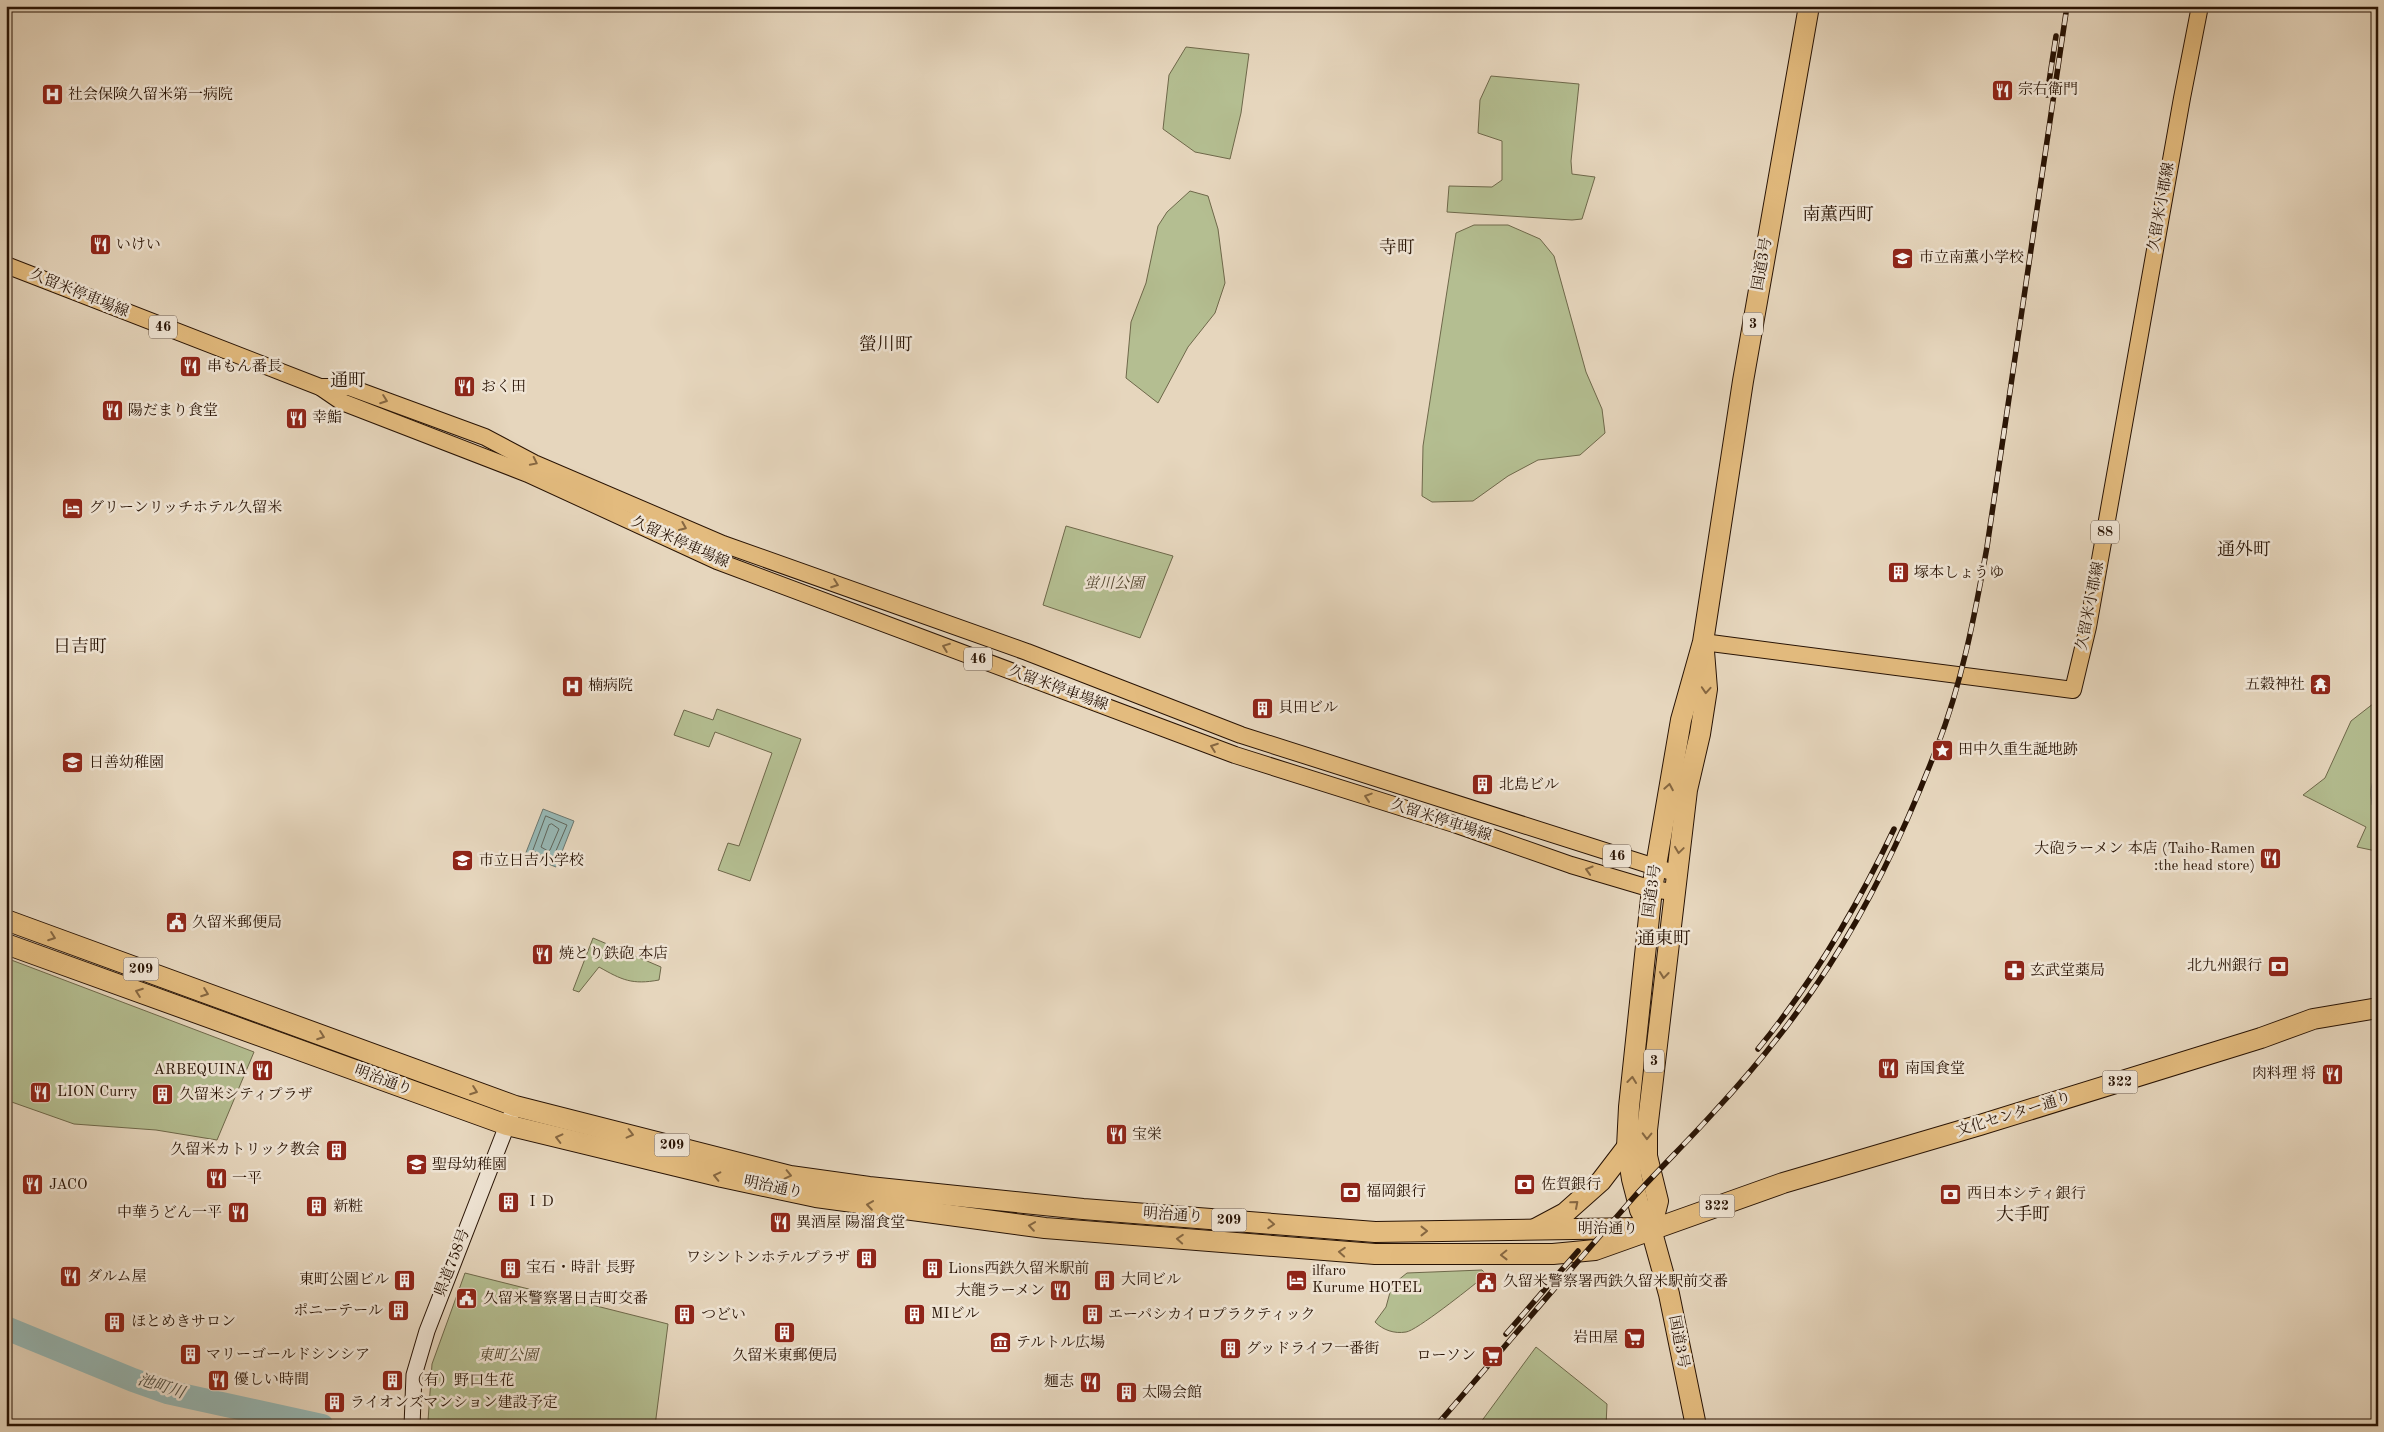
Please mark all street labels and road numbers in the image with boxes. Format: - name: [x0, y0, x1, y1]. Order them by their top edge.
- street label: 久留米小郡線: [2145, 161, 2177, 253]
- street label: 国道3号: [1749, 236, 1775, 292]
- street label: 久留米停車場線: [28, 266, 131, 321]
- road number: 3: [1743, 312, 1763, 336]
- road number: 46: [149, 316, 177, 338]
- street label: 久留米停車場線: [629, 513, 732, 571]
- road number: 88: [2091, 520, 2119, 544]
- street label: 久留米小郡線: [2073, 560, 2107, 652]
- road number: 46: [964, 648, 992, 671]
- street label: 久留米停車場線: [1006, 662, 1111, 714]
- street label: 久留米停車場線: [1389, 796, 1494, 844]
- road number: 46: [1603, 844, 1631, 868]
- street label: 国道3号: [1640, 863, 1664, 919]
- road number: 209: [124, 958, 158, 981]
- road number: 3: [1644, 1050, 1664, 1072]
- street label: 明治通り: [352, 1062, 414, 1098]
- road number: 322: [2102, 1070, 2138, 1094]
- street label: 文化センター通り: [1954, 1088, 2073, 1140]
- road number: 209: [654, 1134, 690, 1156]
- street label: 明治通り: [742, 1172, 804, 1202]
- road number: 322: [1700, 1194, 1734, 1218]
- street label: 明治通り: [1143, 1204, 1204, 1226]
- road number: 209: [1212, 1208, 1246, 1232]
- street label: 明治通り: [1578, 1220, 1638, 1237]
- street label: 県道758号: [431, 1226, 473, 1299]
- street label: 国道3号: [1666, 1314, 1692, 1370]

